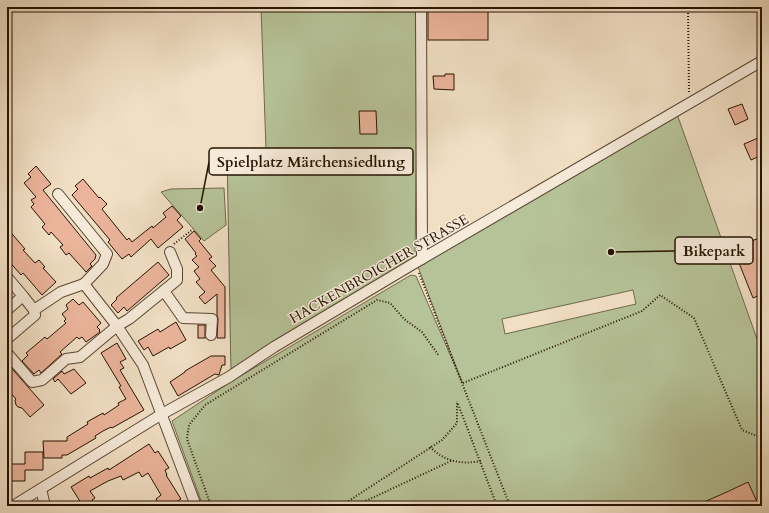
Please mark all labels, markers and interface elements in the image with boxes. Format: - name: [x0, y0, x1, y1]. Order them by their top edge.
- callout: Spielplatz Märchensiedlung: [209, 148, 413, 175]
- text: Spielplatz Märchensiedlung: [217, 152, 405, 172]
- street label: HACKENBROICHER STRASSE: [286, 210, 472, 328]
- callout: Bikepark: [675, 237, 753, 264]
- text: Bikepark: [683, 241, 746, 261]

